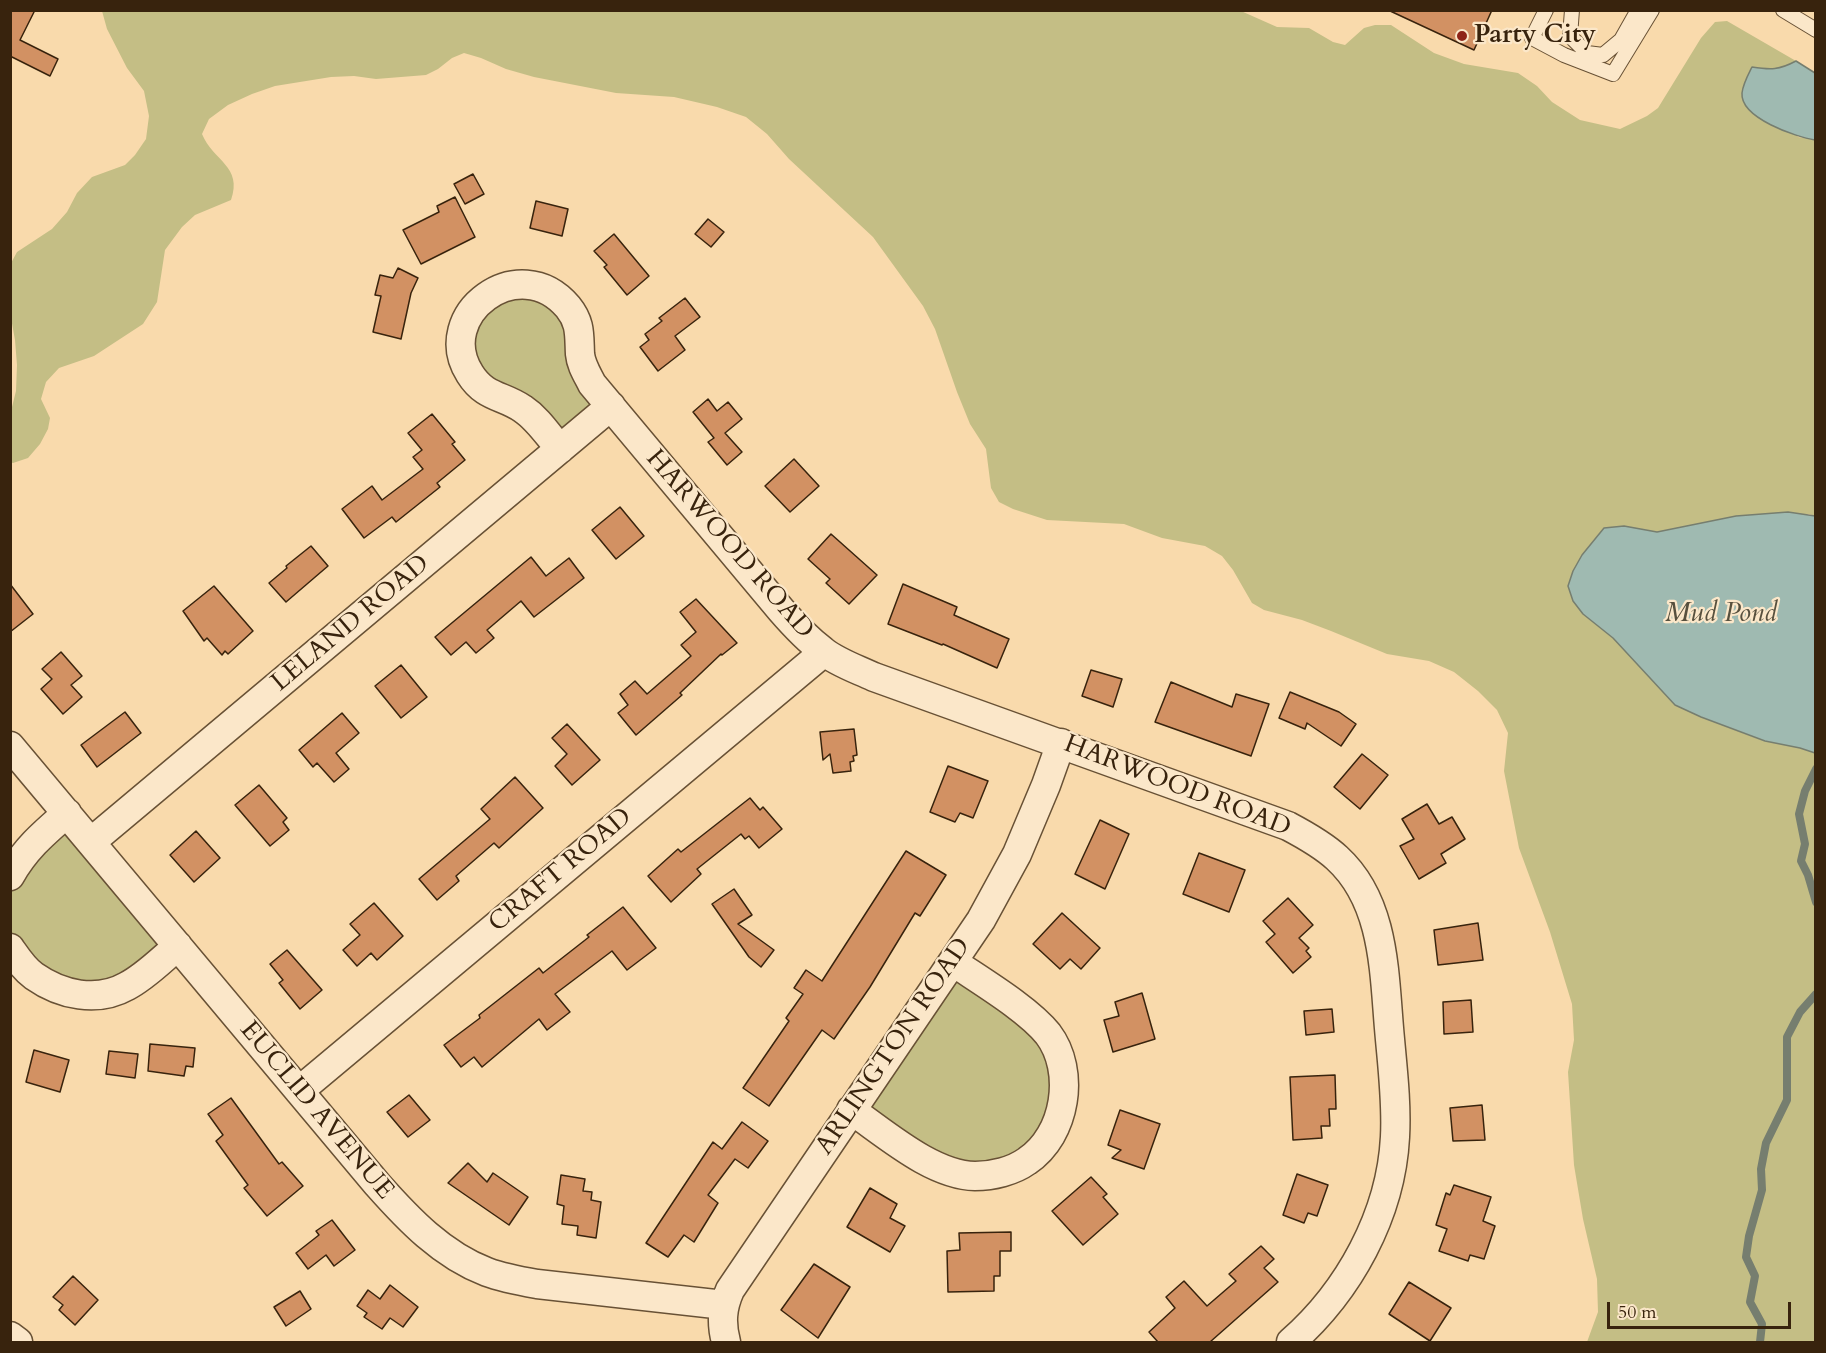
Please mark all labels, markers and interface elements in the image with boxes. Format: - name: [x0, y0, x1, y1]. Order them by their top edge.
- place label: Party City: [1474, 20, 1596, 52]
- marker: Party City: [1455, 29, 1469, 43]
- street label: HARWOOD ROAD: [638, 444, 820, 646]
- street label: LELAND ROAD: [266, 549, 436, 699]
- water label: Mud Pond: [1665, 599, 1777, 631]
- street label: HARWOOD ROAD: [1059, 729, 1295, 845]
- street label: CRAFT ROAD: [483, 802, 639, 940]
- street label: ARLINGTON ROAD: [810, 933, 978, 1161]
- street label: EUCLID AVENUE: [232, 1016, 400, 1206]
- scale bar: [1610, 1290, 1794, 1328]
- text: 50 m: [1618, 1300, 1657, 1325]

